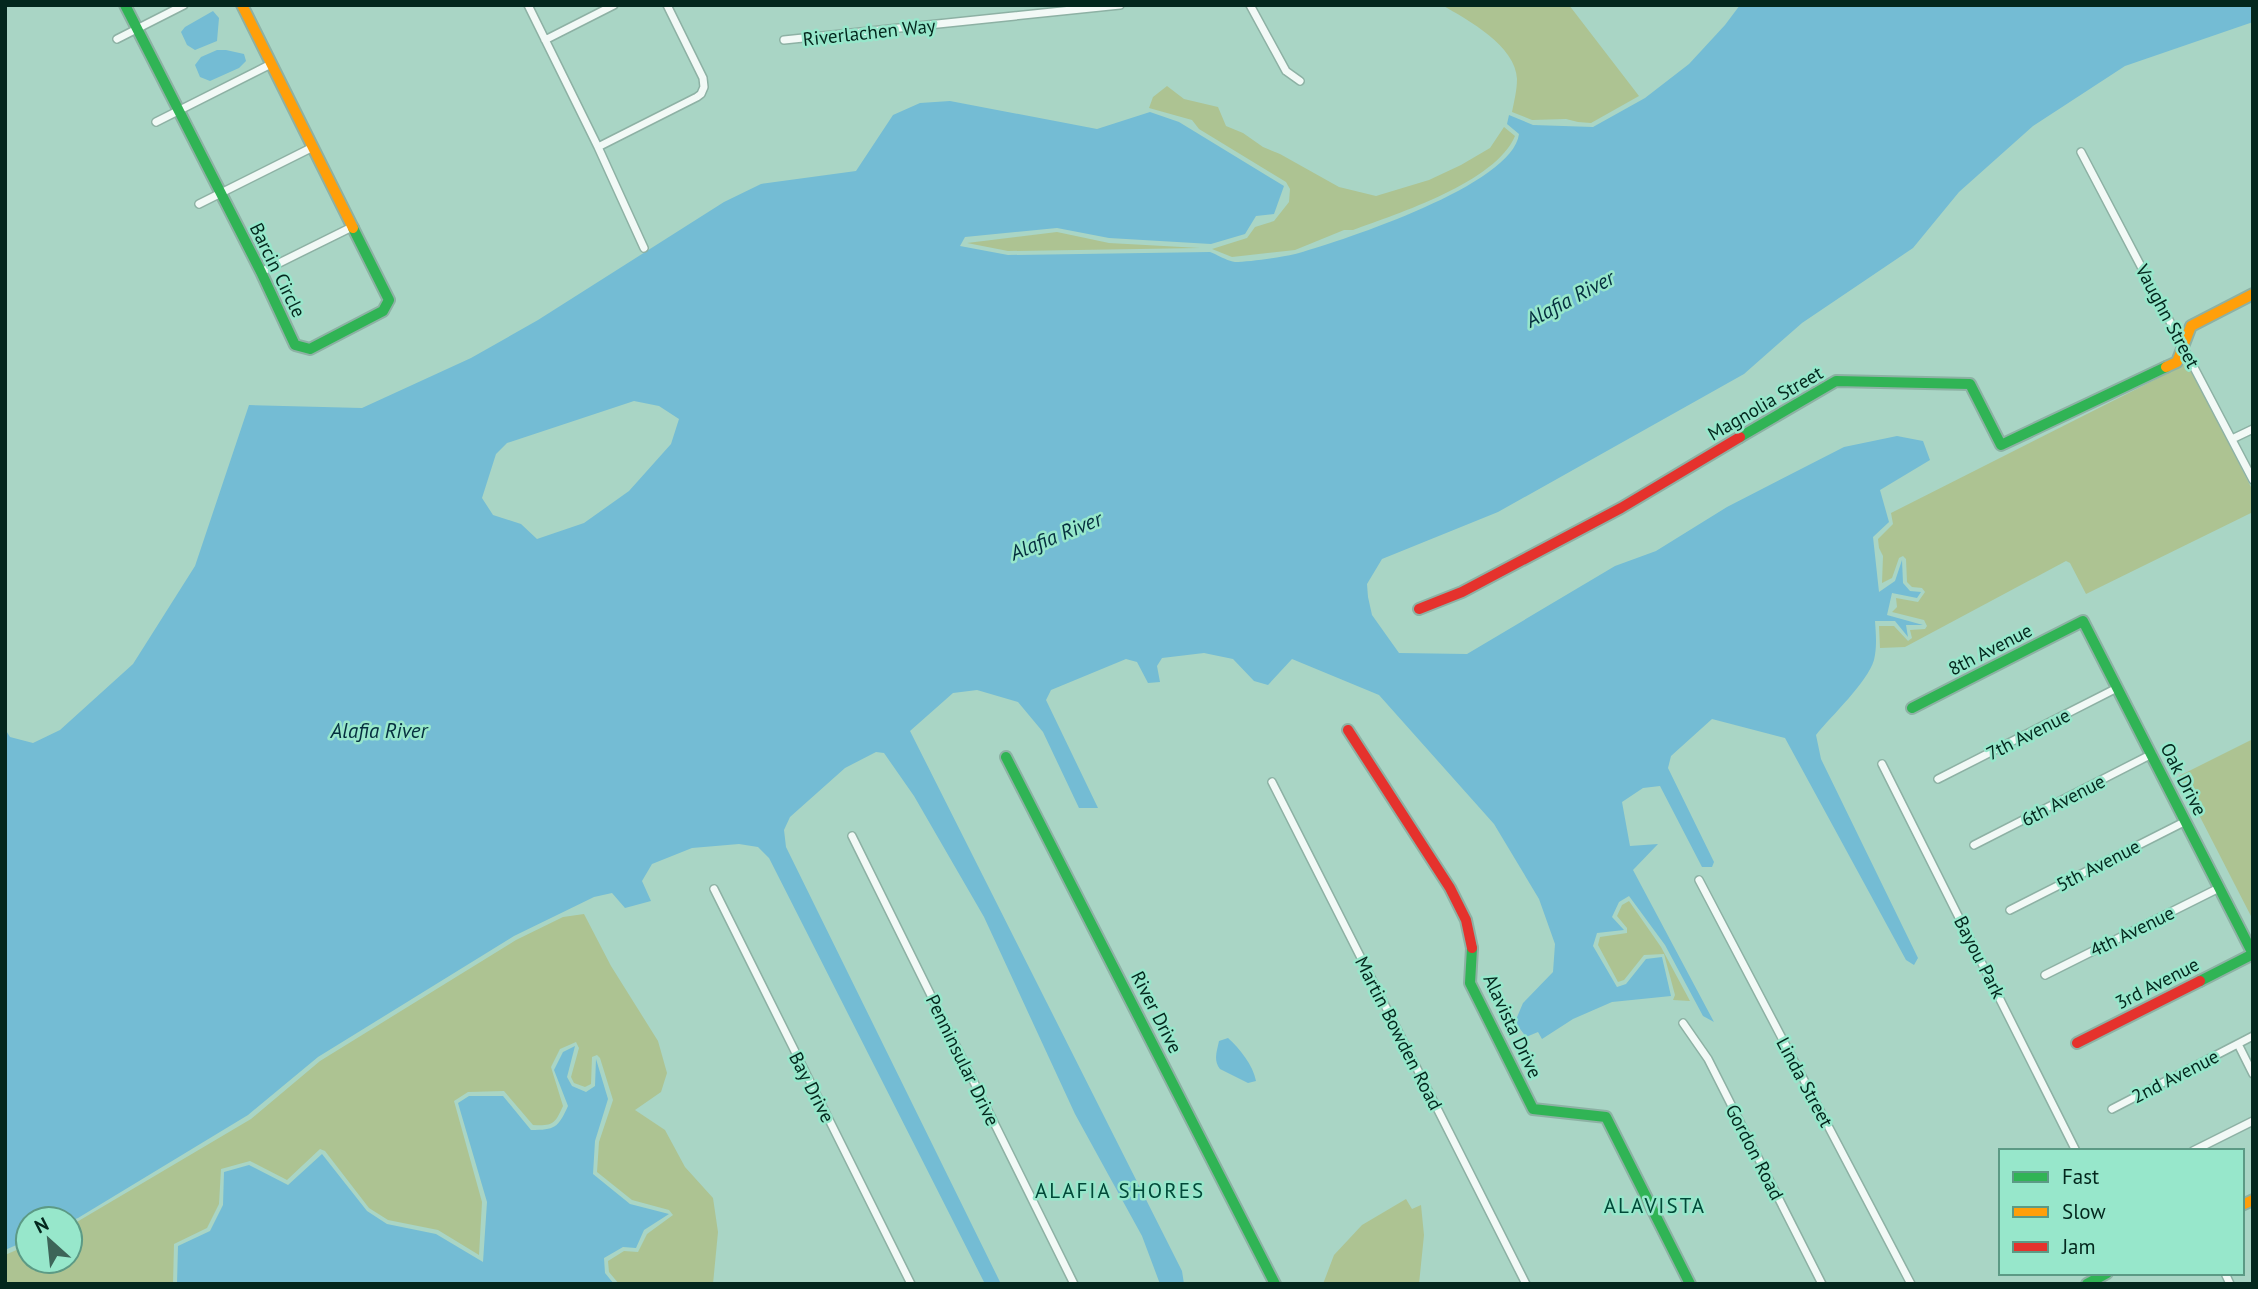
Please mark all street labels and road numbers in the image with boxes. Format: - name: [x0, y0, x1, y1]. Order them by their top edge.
- street label: Riverlachen Way: [801, 13, 937, 51]
- street label: Barcin Circle: [245, 219, 311, 321]
- street label: Vaughn Street: [2130, 259, 2206, 372]
- street label: Magnolia Street: [1703, 360, 1827, 446]
- street label: 8th Avenue: [1944, 618, 2036, 680]
- street label: 7th Avenue: [1982, 703, 2074, 765]
- street label: Oak Drive: [2155, 739, 2213, 819]
- street label: 6th Avenue: [2017, 769, 2109, 831]
- street label: 5th Avenue: [2052, 834, 2144, 896]
- street label: 4th Avenue: [2086, 900, 2178, 962]
- street label: Bayou Park: [1949, 912, 2011, 1002]
- street label: Martin Bowden Road: [1350, 952, 1448, 1114]
- street label: 3rd Avenue: [2111, 952, 2203, 1014]
- street label: River Drive: [1126, 967, 1188, 1057]
- street label: Alavista Drive: [1478, 970, 1548, 1082]
- street label: Penninsular Drive: [921, 990, 1005, 1130]
- street label: Linda Street: [1771, 1033, 1839, 1132]
- street label: 2nd Avenue: [2127, 1044, 2223, 1108]
- street label: Bay Drive: [784, 1048, 840, 1126]
- street label: Gordon Road: [1721, 1100, 1789, 1204]

